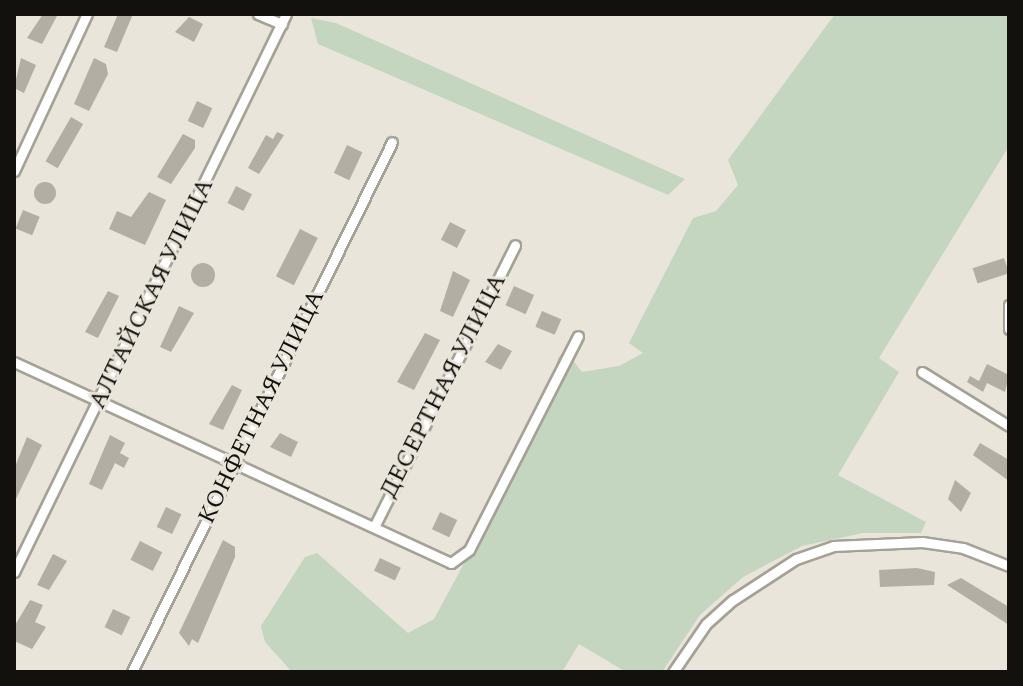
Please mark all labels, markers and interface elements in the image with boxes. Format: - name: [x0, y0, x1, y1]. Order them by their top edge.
- street label: АЛТАЙСКАЯ УЛИЦА: [84, 174, 220, 414]
- street label: ДЕСЕРТНАЯ УЛИЦА: [375, 269, 513, 503]
- street label: КОНФЕТНАЯ УЛИЦА: [193, 285, 331, 529]

